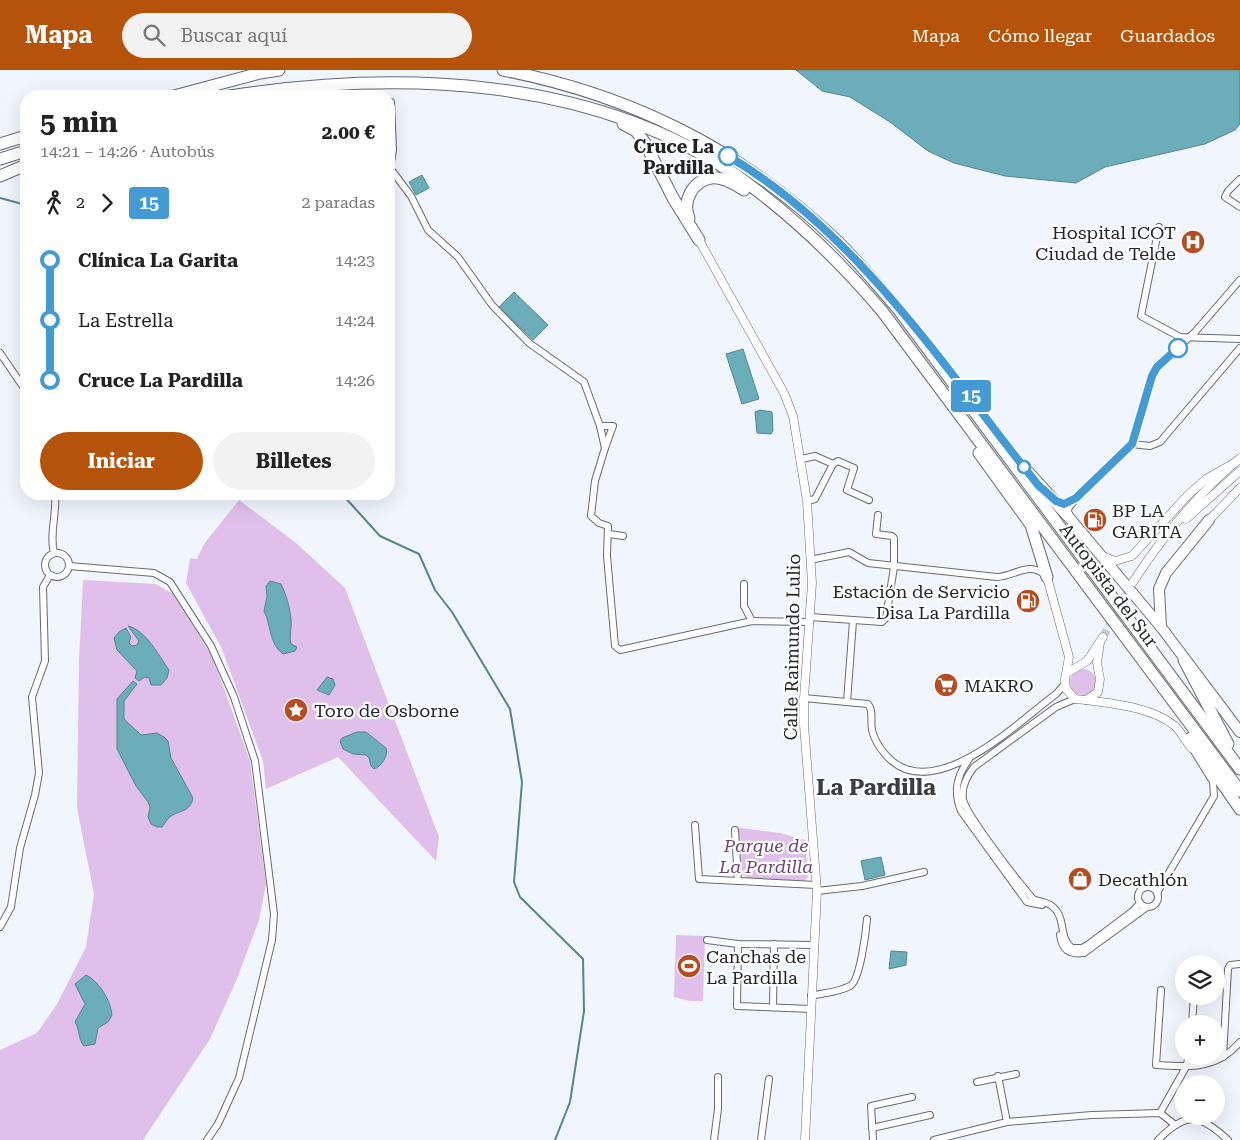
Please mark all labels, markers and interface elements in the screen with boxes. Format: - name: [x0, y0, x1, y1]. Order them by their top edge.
- search box: [122, 13, 472, 58]
- text: Mapa: [25, 21, 92, 49]
- icon: search: [140, 21, 168, 49]
- text: Buscar aquí: [180, 24, 287, 47]
- text: Mapa: [912, 25, 960, 46]
- text: Cómo llegar: [988, 25, 1092, 46]
- text: Guardados: [1120, 25, 1215, 46]
- text: 5 min: [40, 106, 118, 139]
- text: 2.00 €: [322, 121, 375, 144]
- place label: Cruce La Pardilla: [633, 136, 714, 178]
- text: 14:21 – 14:26 · Autobús: [40, 142, 214, 161]
- marker: Cruce La Pardilla: [718, 146, 738, 166]
- icon: walk: [40, 189, 68, 217]
- icon: forward: [93, 189, 121, 217]
- text: 15: [139, 192, 159, 213]
- text: 2: [76, 193, 85, 212]
- text: 2 paradas: [302, 193, 375, 212]
- place label: Hospital ICOT Ciudad de Telde: [1035, 222, 1176, 264]
- hospital icon: Hospital ICOT Ciudad de Telde: [1180, 229, 1206, 255]
- text: Clínica La Garita: [78, 249, 238, 272]
- text: 14:23: [335, 251, 375, 270]
- text: La Estrella: [78, 309, 173, 332]
- text: 14:24: [335, 311, 375, 330]
- unlabelled marker: [1168, 338, 1188, 358]
- text: Cruce La Pardilla: [78, 369, 243, 392]
- text: 14:26: [335, 371, 375, 390]
- line badge: 15: [948, 380, 994, 412]
- text: 15: [961, 385, 981, 406]
- button: Iniciar: [40, 432, 203, 490]
- button: Billetes: [213, 432, 375, 490]
- unlabelled marker: [1017, 460, 1031, 474]
- place label: BP LA GARITA: [1112, 500, 1182, 542]
- fuel station icon: BP LA GARITA: [1082, 507, 1108, 533]
- street label: Autopista del Sur: [1056, 519, 1162, 651]
- street label: Calle Raimundo Lulio: [780, 553, 804, 741]
- place label: Estación de Servicio Disa La Pardilla: [832, 581, 1010, 623]
- fuel station icon: Estación de Servicio Disa La Pardilla: [1015, 588, 1041, 614]
- supermarket icon: MAKRO: [933, 672, 959, 698]
- place label: MAKRO: [964, 675, 1034, 696]
- place icon: Toro de Osborne: [283, 697, 309, 723]
- place label: Toro de Osborne: [314, 700, 459, 721]
- district label: La Pardilla: [816, 775, 936, 800]
- park label: Parque de La Pardilla: [718, 835, 813, 877]
- shop icon: Decathlón: [1067, 866, 1093, 892]
- place label: Decathlón: [1098, 869, 1188, 890]
- place label: Canchas de La Pardilla: [706, 946, 806, 988]
- sports icon: Canchas de La Pardilla: [676, 953, 702, 979]
- map controls: [1175, 955, 1225, 1125]
- button: layers: [1175, 955, 1225, 1005]
- button: +: [1175, 1015, 1225, 1065]
- button: −: [1175, 1075, 1225, 1125]

